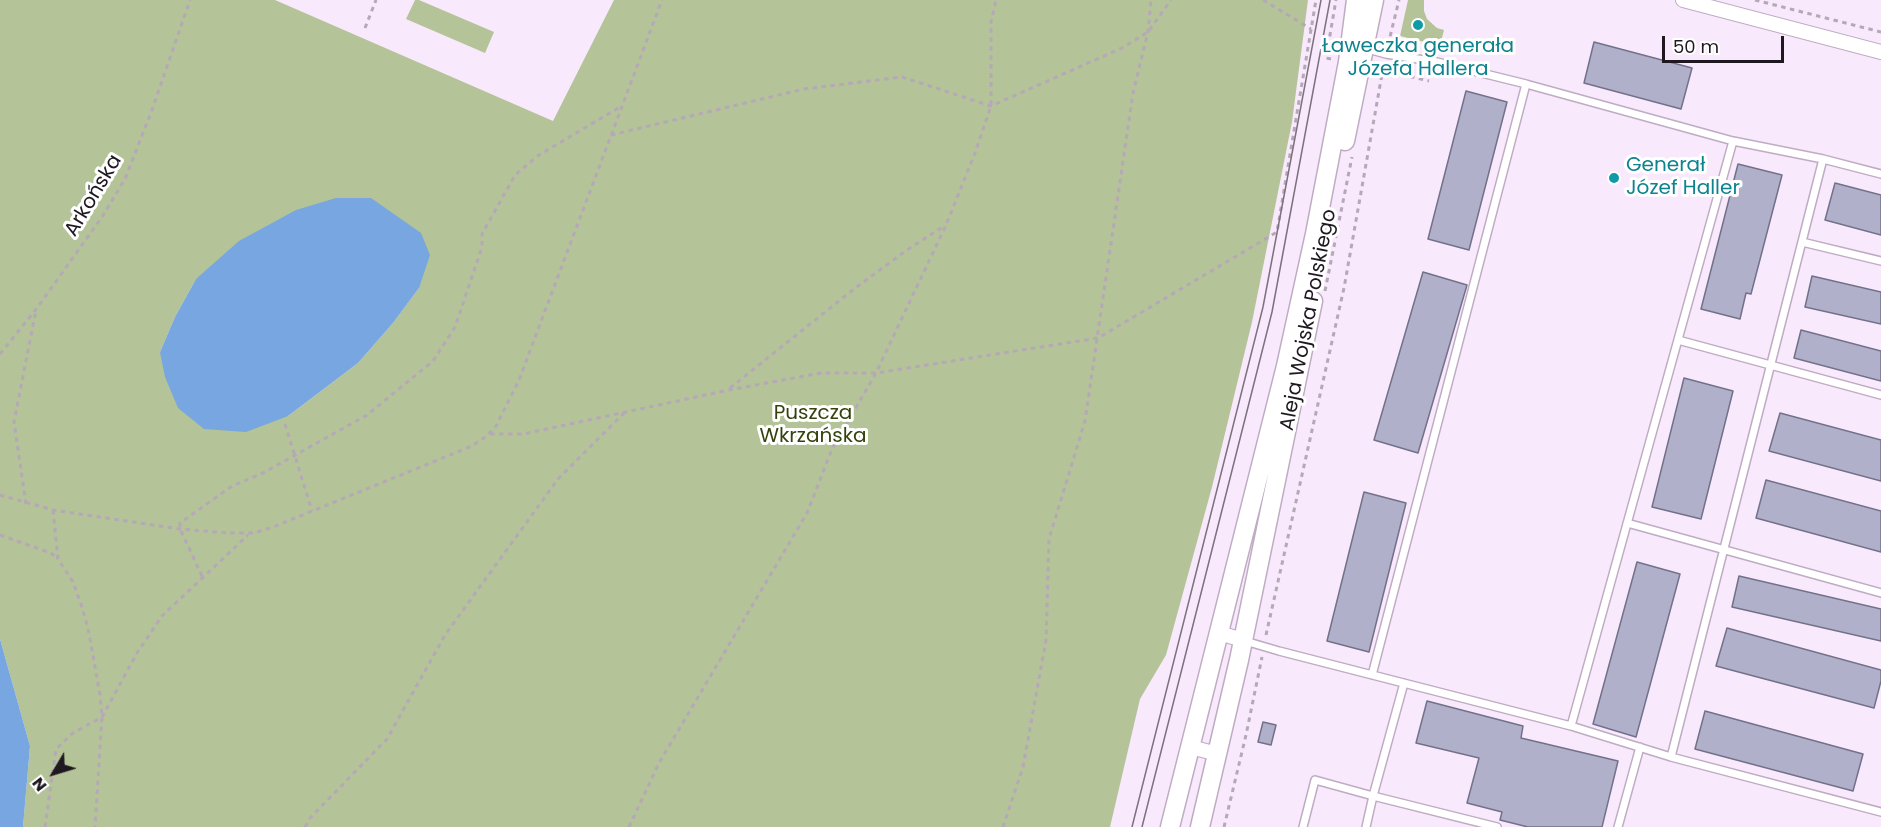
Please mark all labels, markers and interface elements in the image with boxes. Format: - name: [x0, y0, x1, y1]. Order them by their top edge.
- marker: Ławeczka generała Józefa Hallera: [1411, 18, 1425, 32]
- scale bar: [1665, 24, 1786, 62]
- text: 50 m: [1673, 34, 1719, 59]
- place label: Ławeczka generała Józefa Hallera: [1322, 35, 1514, 82]
- street label: Arkońska: [60, 151, 128, 241]
- place label: Generał Józef Haller: [1626, 154, 1740, 201]
- marker: Generał Józef Haller: [1607, 171, 1621, 185]
- street label: Aleja Wojska Polskiego: [1276, 207, 1342, 433]
- park label: Puszcza Wkrzańska: [760, 402, 866, 449]
- north arrow: [24, 743, 84, 803]
- text: N: [27, 773, 52, 796]

